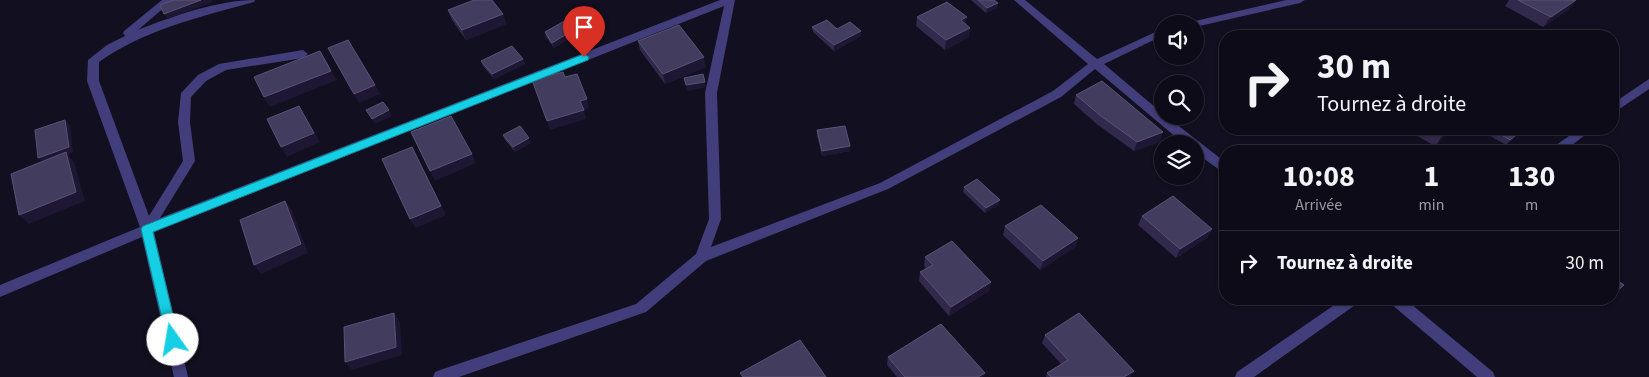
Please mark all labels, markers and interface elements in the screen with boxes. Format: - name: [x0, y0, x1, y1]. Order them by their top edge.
- pin: [563, 6, 605, 57]
- icon: arrive: [570, 13, 598, 41]
- map controls: [1154, 15, 1204, 185]
- button: sound: [1154, 15, 1204, 65]
- text: 30 m: [1317, 42, 1391, 92]
- icon: right: [1234, 50, 1299, 115]
- button: search: [1154, 75, 1204, 125]
- text: Tournez à droite: [1317, 88, 1466, 120]
- button: layers: [1154, 135, 1204, 185]
- text: 10:08: [1283, 155, 1355, 198]
- text: 1: [1423, 155, 1439, 198]
- text: 130: [1508, 155, 1555, 198]
- text: Arrivée: [1295, 194, 1342, 216]
- text: min: [1418, 194, 1444, 216]
- text: m: [1525, 194, 1538, 216]
- icon: right: [1234, 249, 1262, 277]
- text: Tournez à droite: [1277, 250, 1413, 277]
- text: 30 m: [1566, 250, 1604, 277]
- position arrow: [146, 313, 198, 365]

